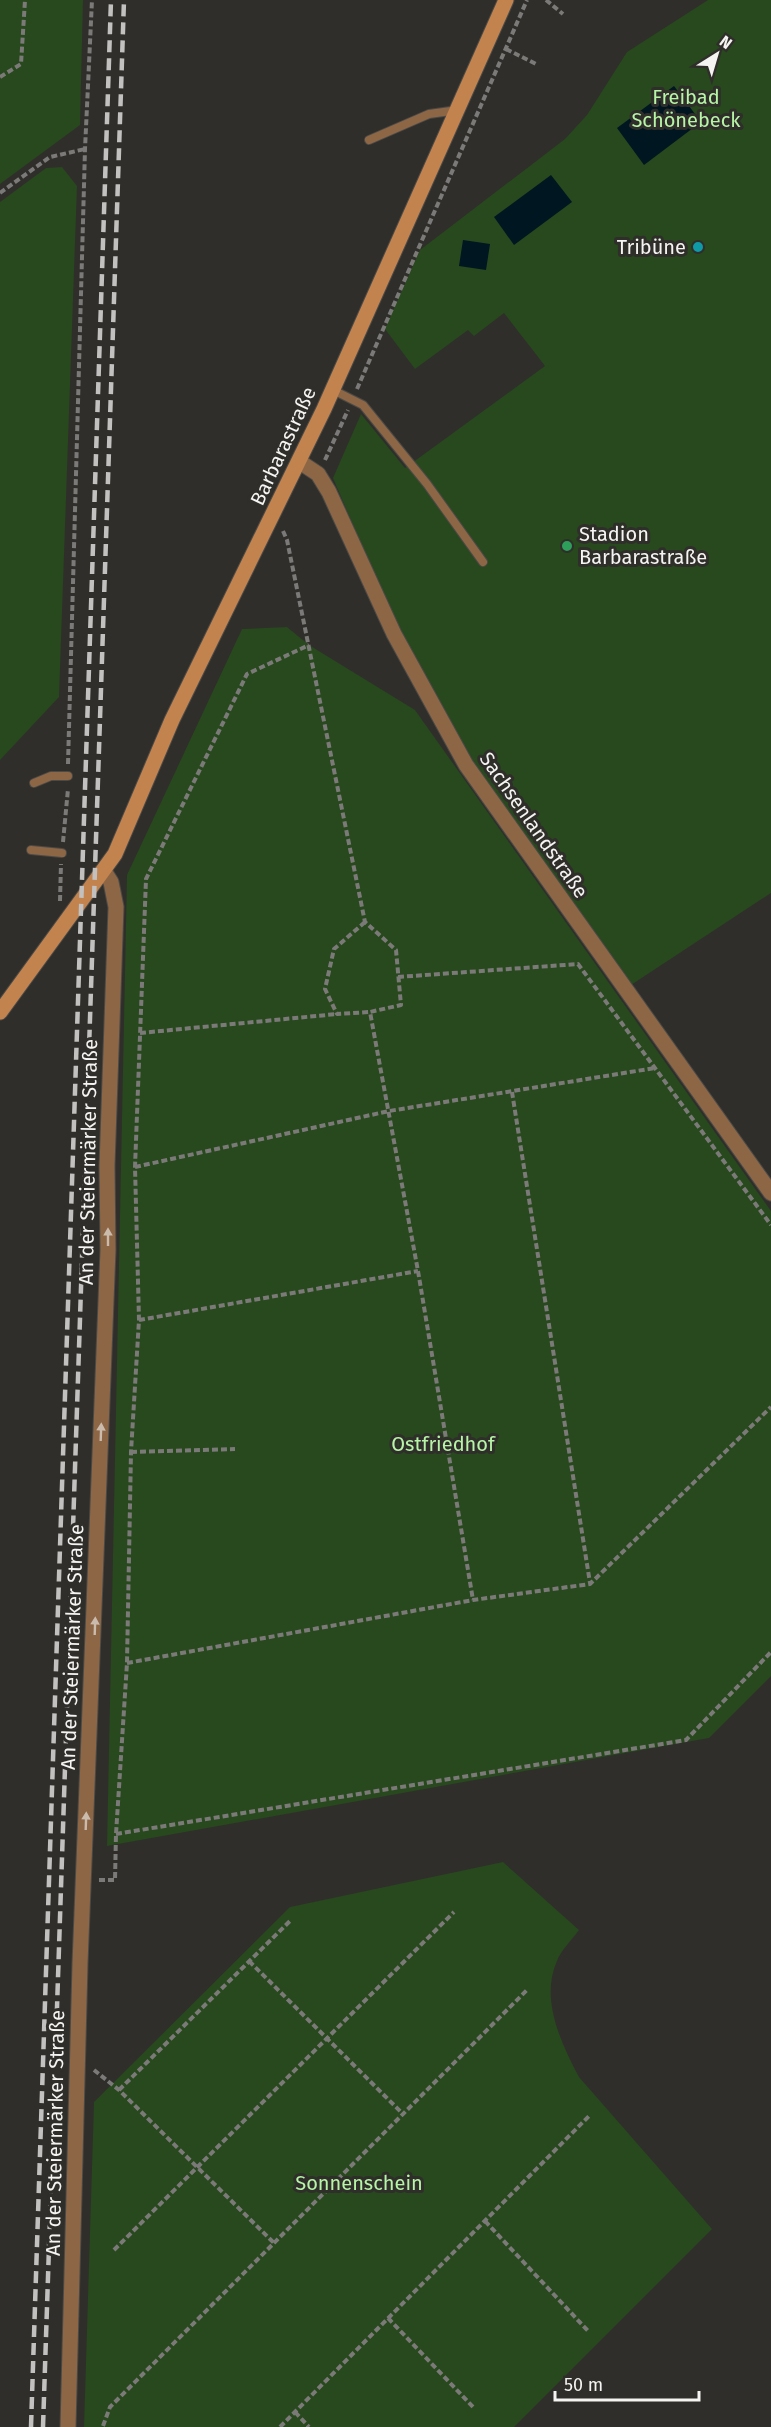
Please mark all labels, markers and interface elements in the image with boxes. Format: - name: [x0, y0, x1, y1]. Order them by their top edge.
- north arrow: [687, 24, 747, 84]
- text: N: [716, 32, 736, 53]
- park label: Freibad Schönebeck: [631, 85, 741, 132]
- place label: Tribüne: [617, 235, 686, 259]
- marker: Tribüne: [691, 240, 705, 254]
- street label: Barbarastraße: [245, 383, 321, 509]
- place label: Stadion Barbarastraße: [579, 522, 707, 569]
- marker: Stadion Barbarastraße: [560, 539, 574, 553]
- street label: Sachsenlandstraße: [475, 747, 593, 903]
- street label: An der Steiermärker Straße: [74, 1039, 102, 1285]
- one-way arrow: [103, 1227, 113, 1246]
- one-way arrow: [97, 1422, 106, 1441]
- park label: Ostfriedhof: [391, 1432, 496, 1456]
- street label: An der Steiermärker Straße: [56, 1524, 88, 1770]
- one-way arrow: [90, 1617, 99, 1636]
- one-way arrow: [82, 1812, 91, 1831]
- street label: An der Steiermärker Straße: [41, 2010, 69, 2256]
- park label: Sonnenschein: [295, 2171, 423, 2195]
- scale bar: [555, 2364, 699, 2402]
- text: 50 m: [564, 2374, 603, 2396]

